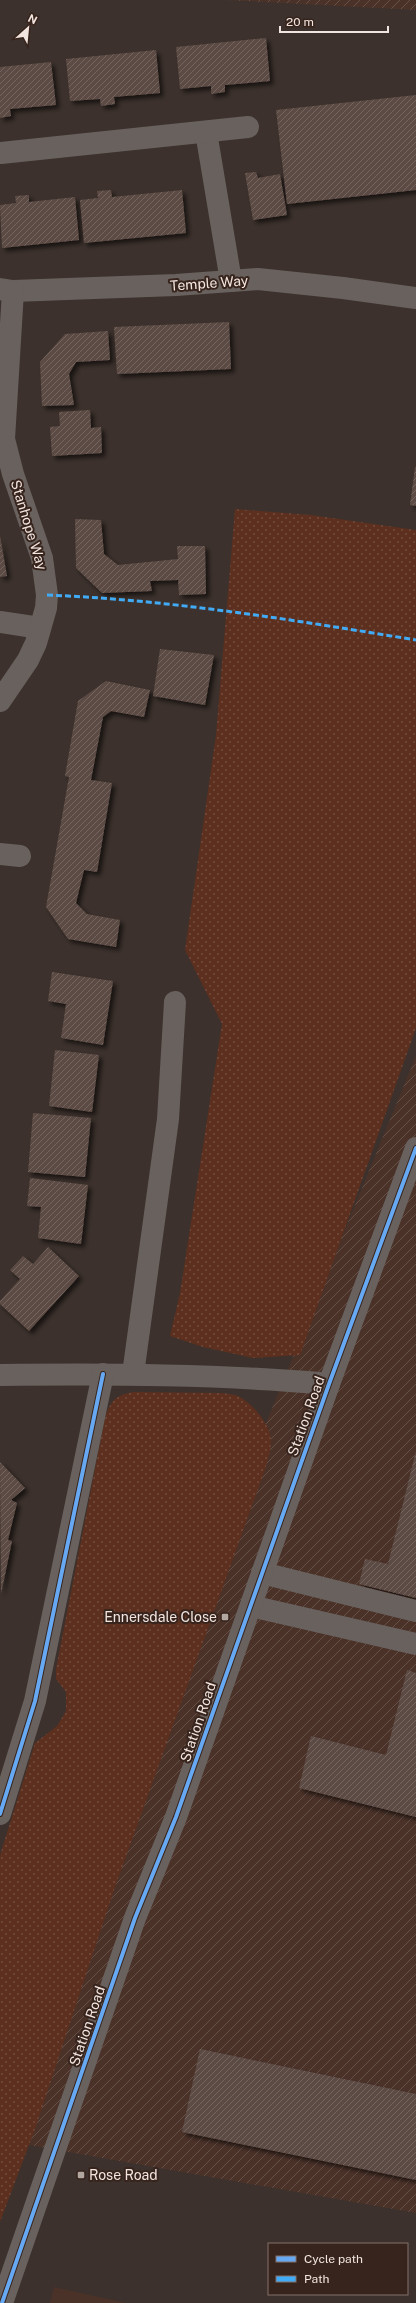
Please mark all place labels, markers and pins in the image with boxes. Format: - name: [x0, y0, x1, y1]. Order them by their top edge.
- place label: Ennersdale Close: [104, 1609, 217, 1625]
- marker: Ennersdale Close: [220, 1612, 230, 1622]
- place label: Rose Road: [89, 2167, 158, 2183]
- marker: Rose Road: [76, 2170, 86, 2180]

